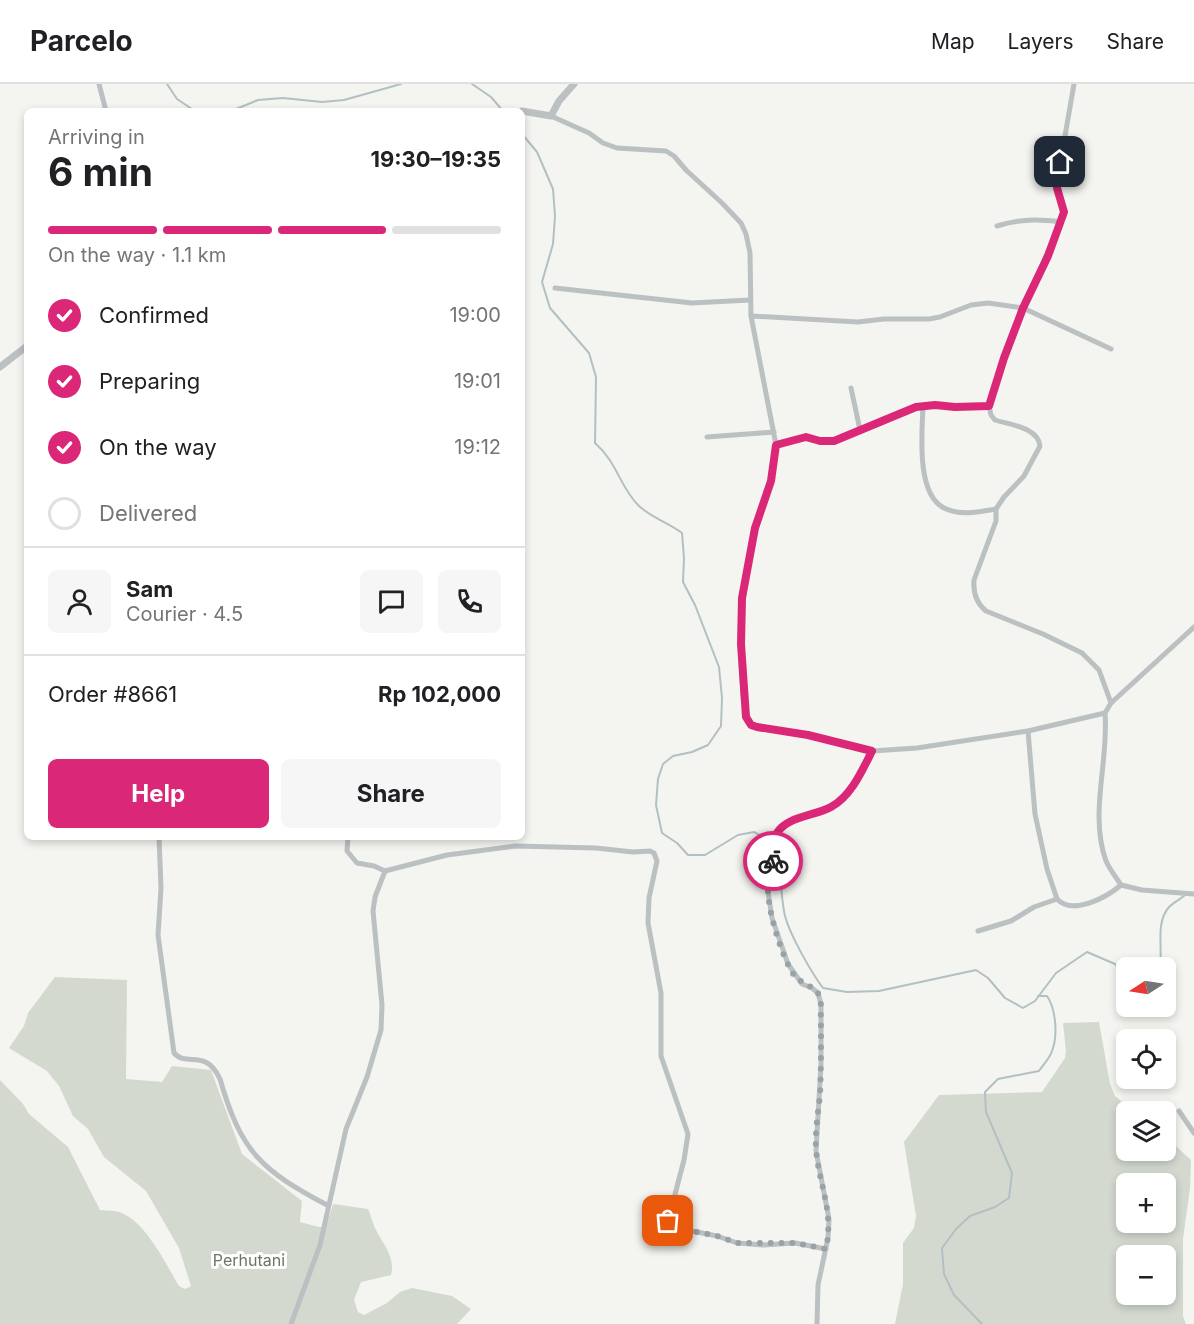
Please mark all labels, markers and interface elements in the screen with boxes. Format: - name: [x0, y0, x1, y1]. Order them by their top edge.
- text: Parcelo: [30, 24, 133, 58]
- text: Map: [931, 29, 975, 54]
- text: Layers: [1008, 29, 1074, 54]
- text: Share: [1107, 29, 1164, 54]
- text: Arriving in: [48, 125, 145, 149]
- pin: [1034, 136, 1085, 187]
- icon: home: [1043, 145, 1076, 178]
- text: 19:30–19:35: [370, 146, 501, 172]
- text: 6 min: [48, 148, 153, 195]
- text: On the way · 1.1 km: [48, 243, 226, 267]
- icon: check: [48, 299, 81, 332]
- text: Confirmed: [99, 302, 209, 328]
- text: 19:00: [449, 303, 501, 327]
- icon: check: [48, 365, 81, 398]
- text: Preparing: [99, 368, 200, 394]
- text: 19:01: [454, 369, 501, 393]
- icon: check: [48, 431, 81, 464]
- text: On the way: [99, 434, 217, 460]
- text: 19:12: [454, 435, 501, 459]
- text: Delivered: [99, 500, 197, 526]
- button: person: [48, 570, 111, 633]
- button: chat: [360, 570, 423, 633]
- button: phone: [438, 570, 501, 633]
- text: Sam: [126, 576, 173, 602]
- text: Courier · 4.5: [126, 602, 243, 626]
- text: Order #8661: [48, 681, 177, 707]
- text: Rp 102,000: [378, 681, 501, 707]
- button: Help: [48, 759, 269, 828]
- button: Share: [281, 759, 501, 828]
- courier: [743, 831, 803, 891]
- icon: bike: [757, 845, 790, 878]
- north arrow: [1116, 957, 1176, 1017]
- map controls: [1116, 957, 1176, 1305]
- button: locate: [1116, 1029, 1176, 1089]
- button: layers: [1116, 1101, 1176, 1161]
- button: +: [1116, 1173, 1176, 1233]
- pin: [642, 1195, 693, 1246]
- icon: bag: [651, 1204, 684, 1237]
- button: −: [1116, 1245, 1176, 1305]
- park label: Perhutani: [213, 1250, 285, 1270]

